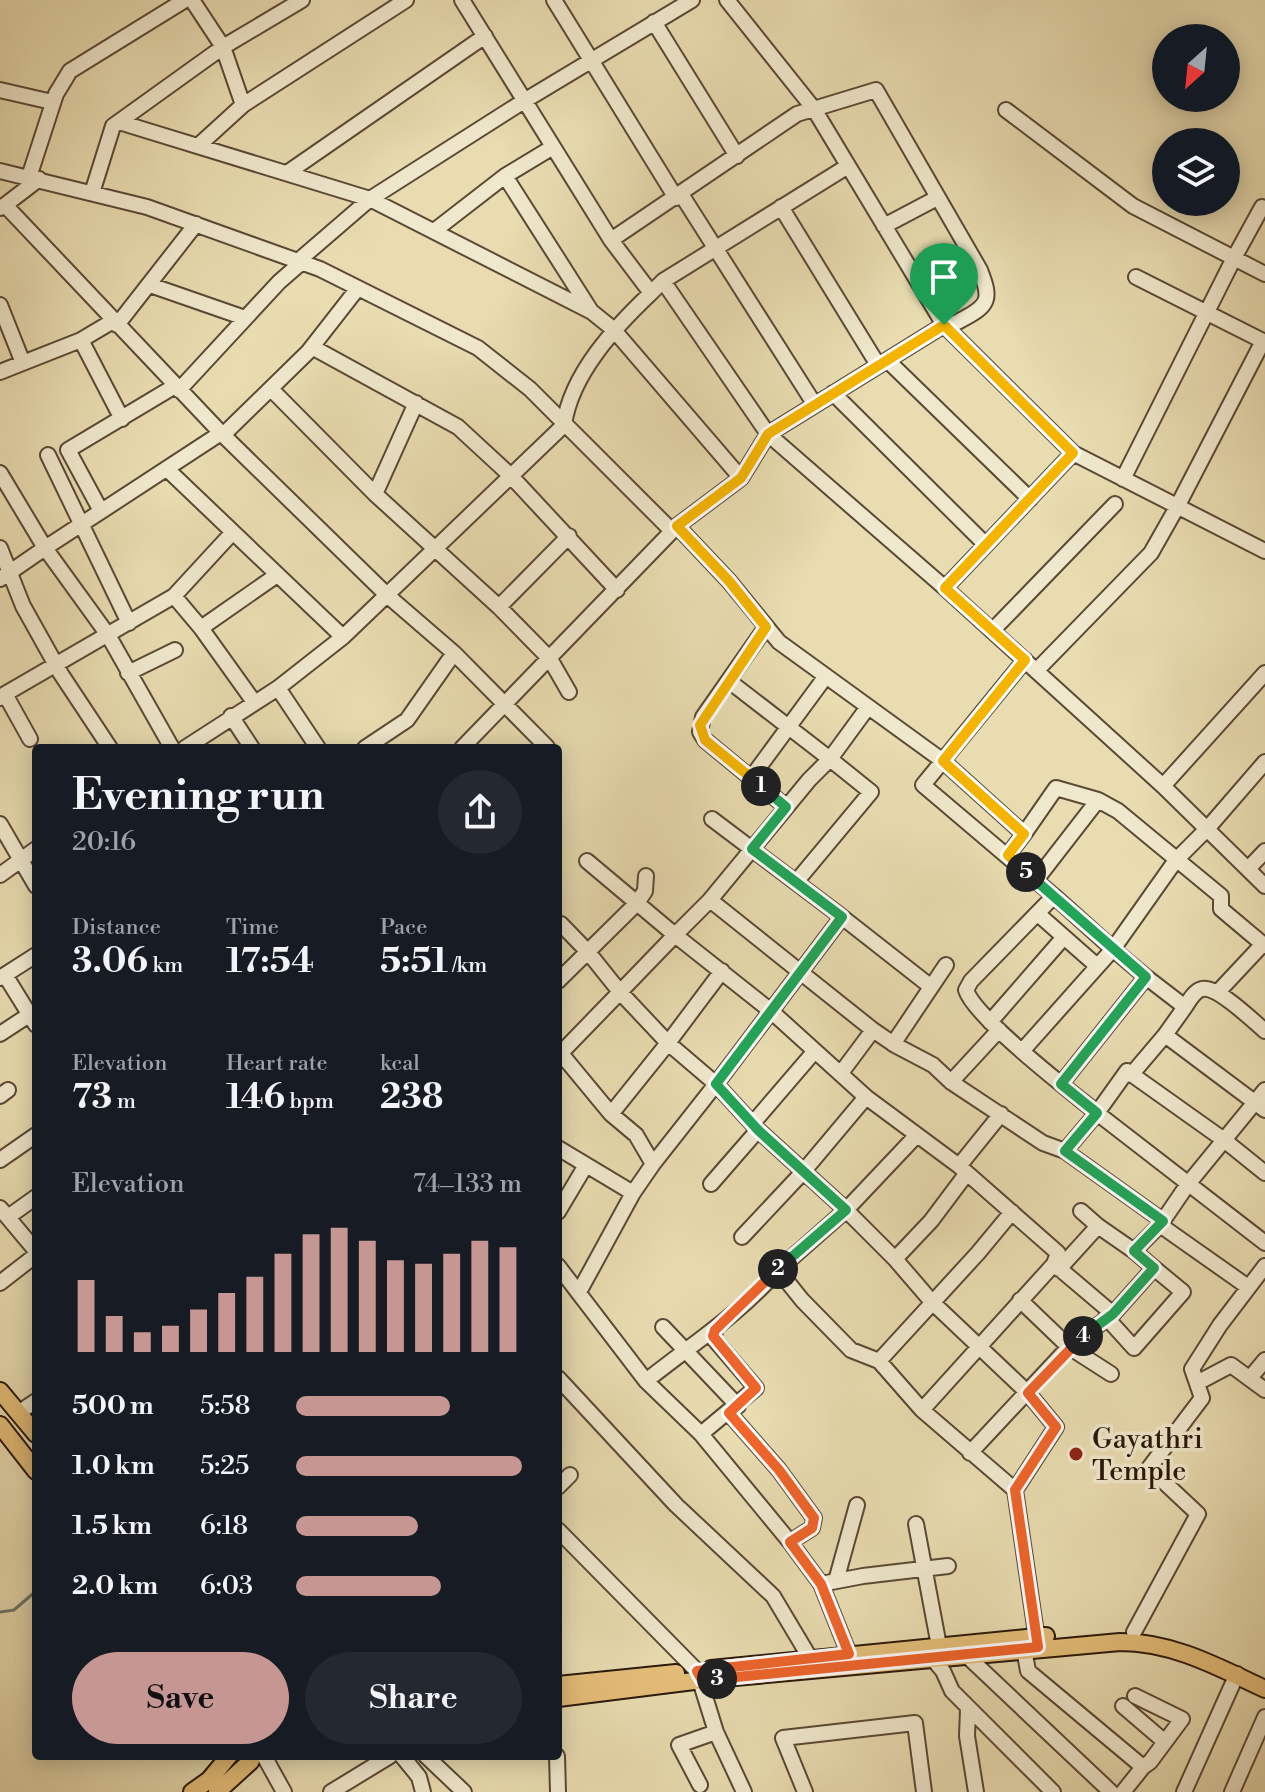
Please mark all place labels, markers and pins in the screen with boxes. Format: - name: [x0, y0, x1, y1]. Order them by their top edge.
- pin: [910, 243, 978, 325]
- pin: 1: [741, 766, 781, 806]
- pin: 5: [1006, 852, 1046, 892]
- pin: 2: [758, 1249, 798, 1289]
- pin: 4: [1063, 1316, 1103, 1356]
- place label: Gayathri Temple: [1092, 1422, 1203, 1489]
- marker: Gayathri Temple: [1067, 1445, 1085, 1463]
- pin: 3: [697, 1659, 737, 1699]

